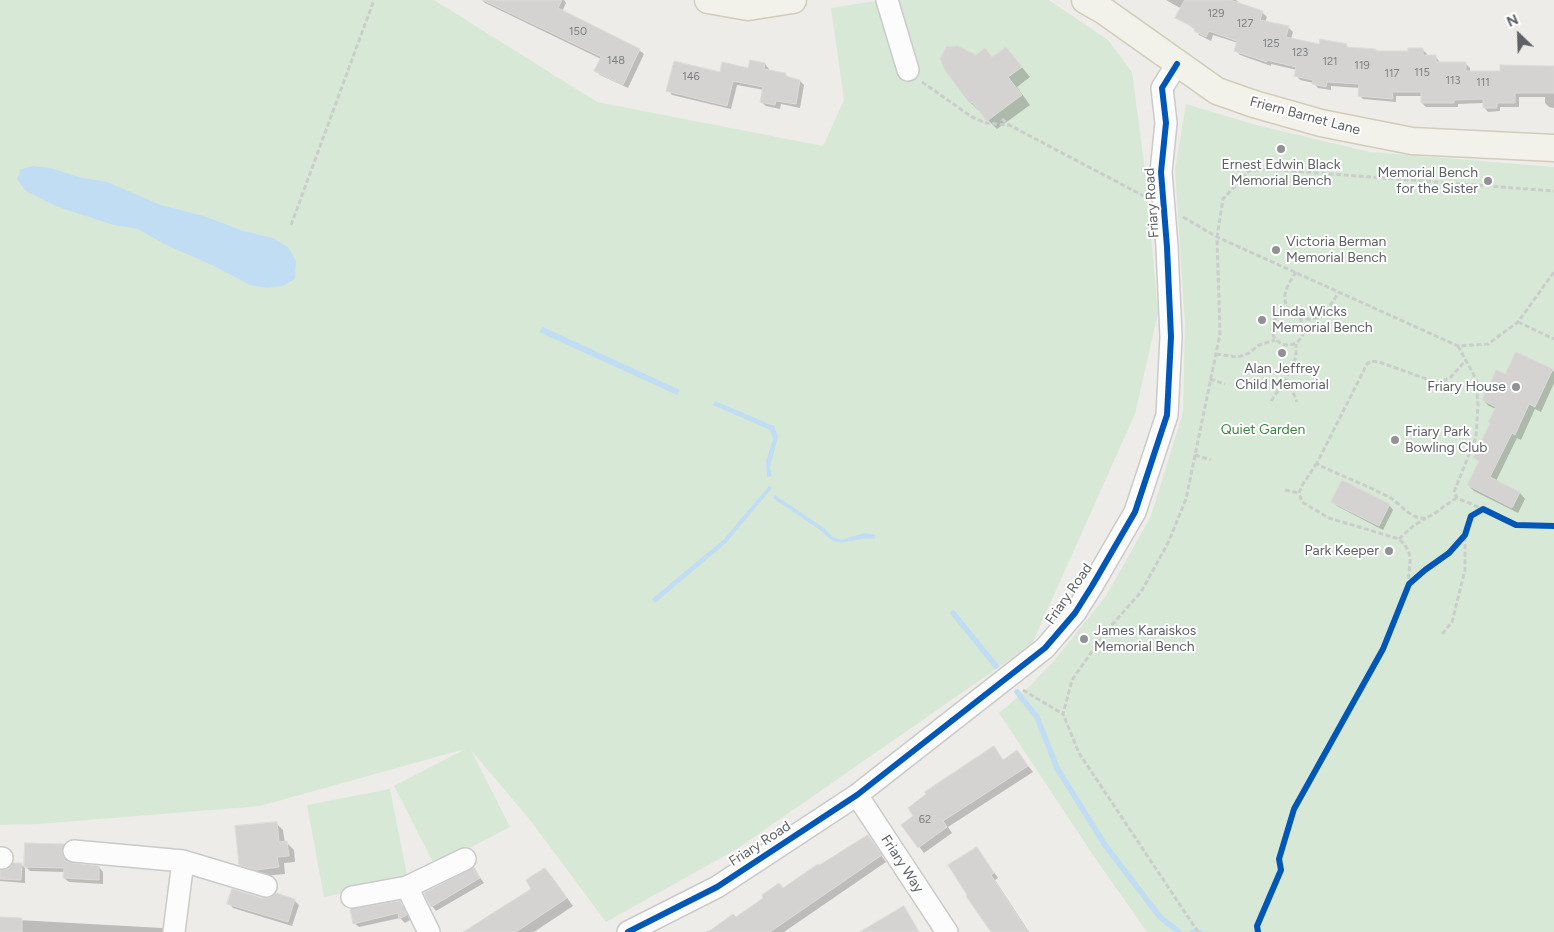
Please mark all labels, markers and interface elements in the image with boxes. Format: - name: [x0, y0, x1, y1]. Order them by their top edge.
- house number: 129: [1208, 7, 1224, 21]
- north arrow: [1494, 10, 1544, 60]
- text: N: [1504, 11, 1521, 31]
- house number: 127: [1237, 17, 1253, 31]
- house number: 150: [569, 25, 587, 39]
- house number: 125: [1262, 37, 1280, 51]
- house number: 123: [1292, 46, 1308, 60]
- house number: 148: [607, 54, 625, 68]
- house number: 121: [1322, 55, 1338, 69]
- house number: 119: [1354, 59, 1370, 73]
- house number: 115: [1414, 66, 1430, 80]
- house number: 117: [1385, 67, 1399, 81]
- house number: 146: [682, 70, 700, 84]
- house number: 113: [1445, 74, 1461, 88]
- house number: 111: [1476, 76, 1490, 90]
- street label: Friern Barnet Lane: [1248, 93, 1362, 139]
- marker: Ernest Edwin Black Memorial Bench: [1275, 143, 1287, 155]
- place label: Ernest Edwin Black Memorial Bench: [1222, 157, 1340, 190]
- place label: Memorial Bench for the Sister: [1377, 165, 1478, 198]
- street label: Friary Road: [1141, 167, 1163, 239]
- marker: Memorial Bench for the Sister: [1482, 175, 1494, 187]
- place label: Victoria Berman Memorial Bench: [1286, 234, 1387, 266]
- marker: Victoria Berman Memorial Bench: [1270, 244, 1282, 256]
- place label: Linda Wicks Memorial Bench: [1272, 304, 1373, 336]
- marker: Linda Wicks Memorial Bench: [1256, 314, 1268, 326]
- marker: Alan Jeffrey Child Memorial: [1276, 347, 1288, 359]
- place label: Alan Jeffrey Child Memorial: [1235, 361, 1329, 394]
- place label: Friary House: [1427, 379, 1506, 395]
- marker: Friary House: [1510, 381, 1522, 393]
- park label: Quiet Garden: [1221, 422, 1305, 438]
- place label: Friary Park Bowling Club: [1405, 424, 1487, 457]
- marker: Friary Park Bowling Club: [1389, 434, 1401, 446]
- place label: Park Keeper: [1305, 543, 1379, 559]
- marker: Park Keeper: [1383, 545, 1395, 557]
- street label: Friary Road: [1042, 560, 1096, 628]
- place label: James Karaiskos Memorial Bench: [1094, 623, 1196, 656]
- marker: James Karaiskos Memorial Bench: [1078, 633, 1090, 645]
- house number: 62: [919, 813, 931, 827]
- street label: Friary Road: [726, 818, 794, 870]
- street label: Friary Way: [877, 832, 927, 896]

